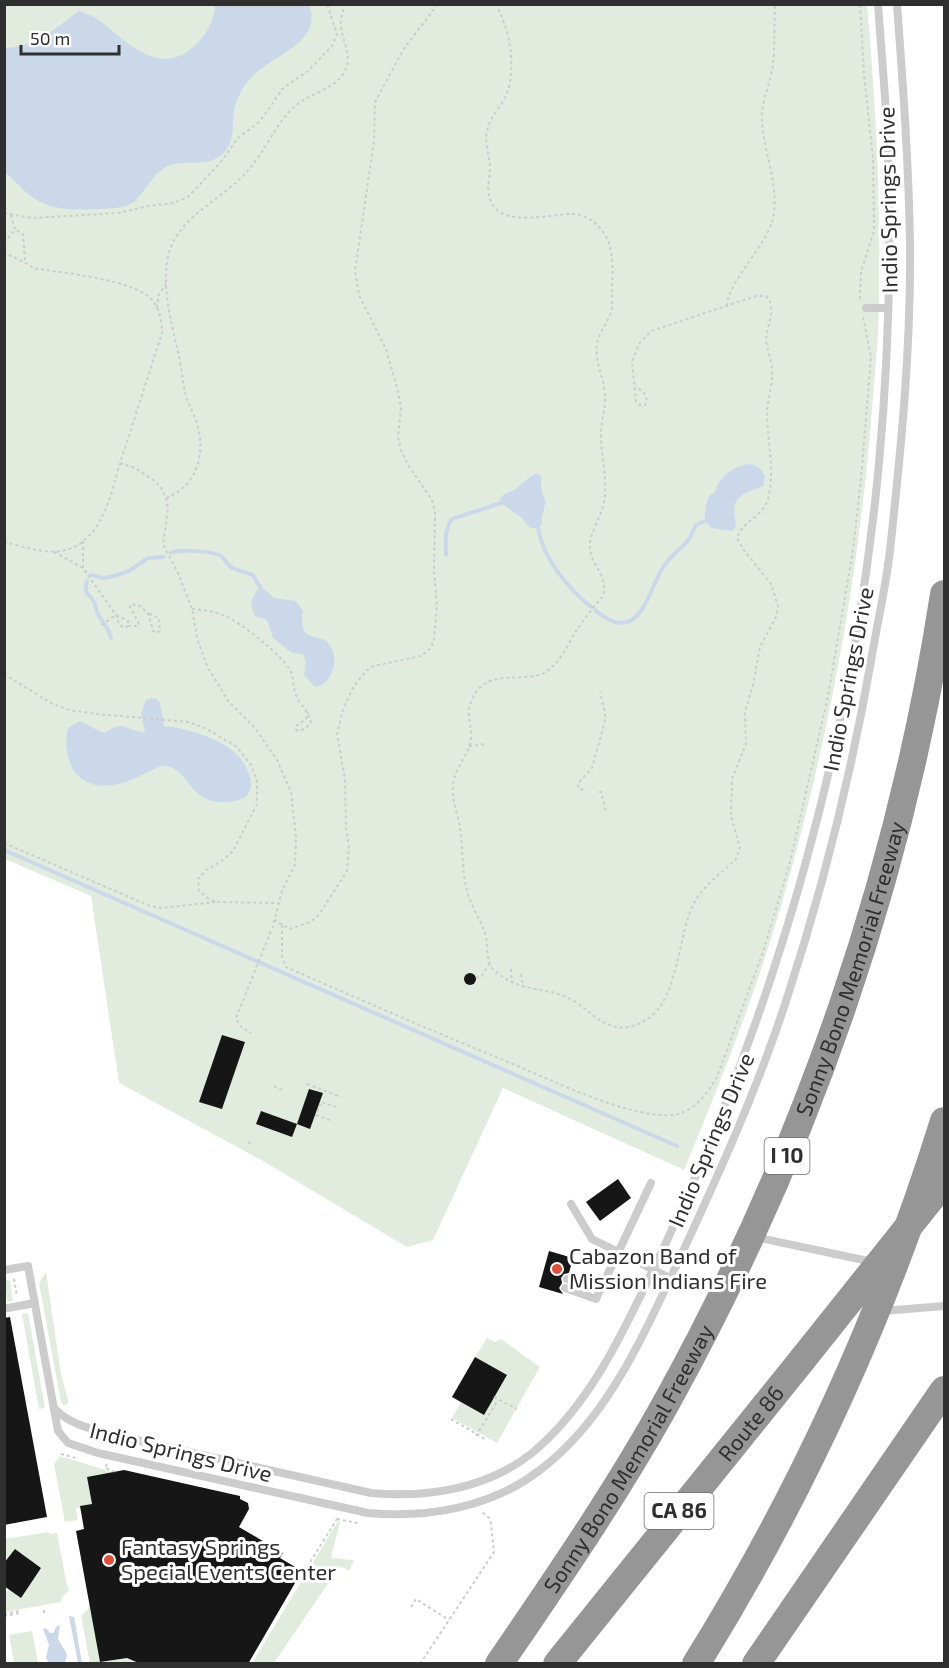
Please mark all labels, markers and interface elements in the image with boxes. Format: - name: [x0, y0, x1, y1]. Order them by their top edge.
- scale bar: [21, 18, 118, 56]
- text: 50 m: [30, 27, 70, 49]
- street label: Indio Springs Drive: [872, 106, 902, 294]
- street label: Indio Springs Drive: [816, 585, 878, 773]
- street label: Sonny Bono Memorial Freeway: [789, 818, 909, 1119]
- street label: Indio Springs Drive: [662, 1049, 759, 1231]
- road number: I 10: [764, 1138, 810, 1174]
- place label: Cabazon Band of Mission Indians Fire: [569, 1242, 767, 1293]
- marker: Cabazon Band of Mission Indians Fire: [550, 1262, 564, 1276]
- street label: Sonny Bono Memorial Freeway: [537, 1319, 718, 1597]
- street label: Route 86: [712, 1380, 788, 1466]
- street label: Indio Springs Drive: [87, 1416, 275, 1486]
- road number: CA 86: [644, 1493, 714, 1529]
- place label: Fantasy Springs Special Events Center: [121, 1533, 336, 1584]
- marker: Fantasy Springs Special Events Center: [102, 1553, 116, 1567]

